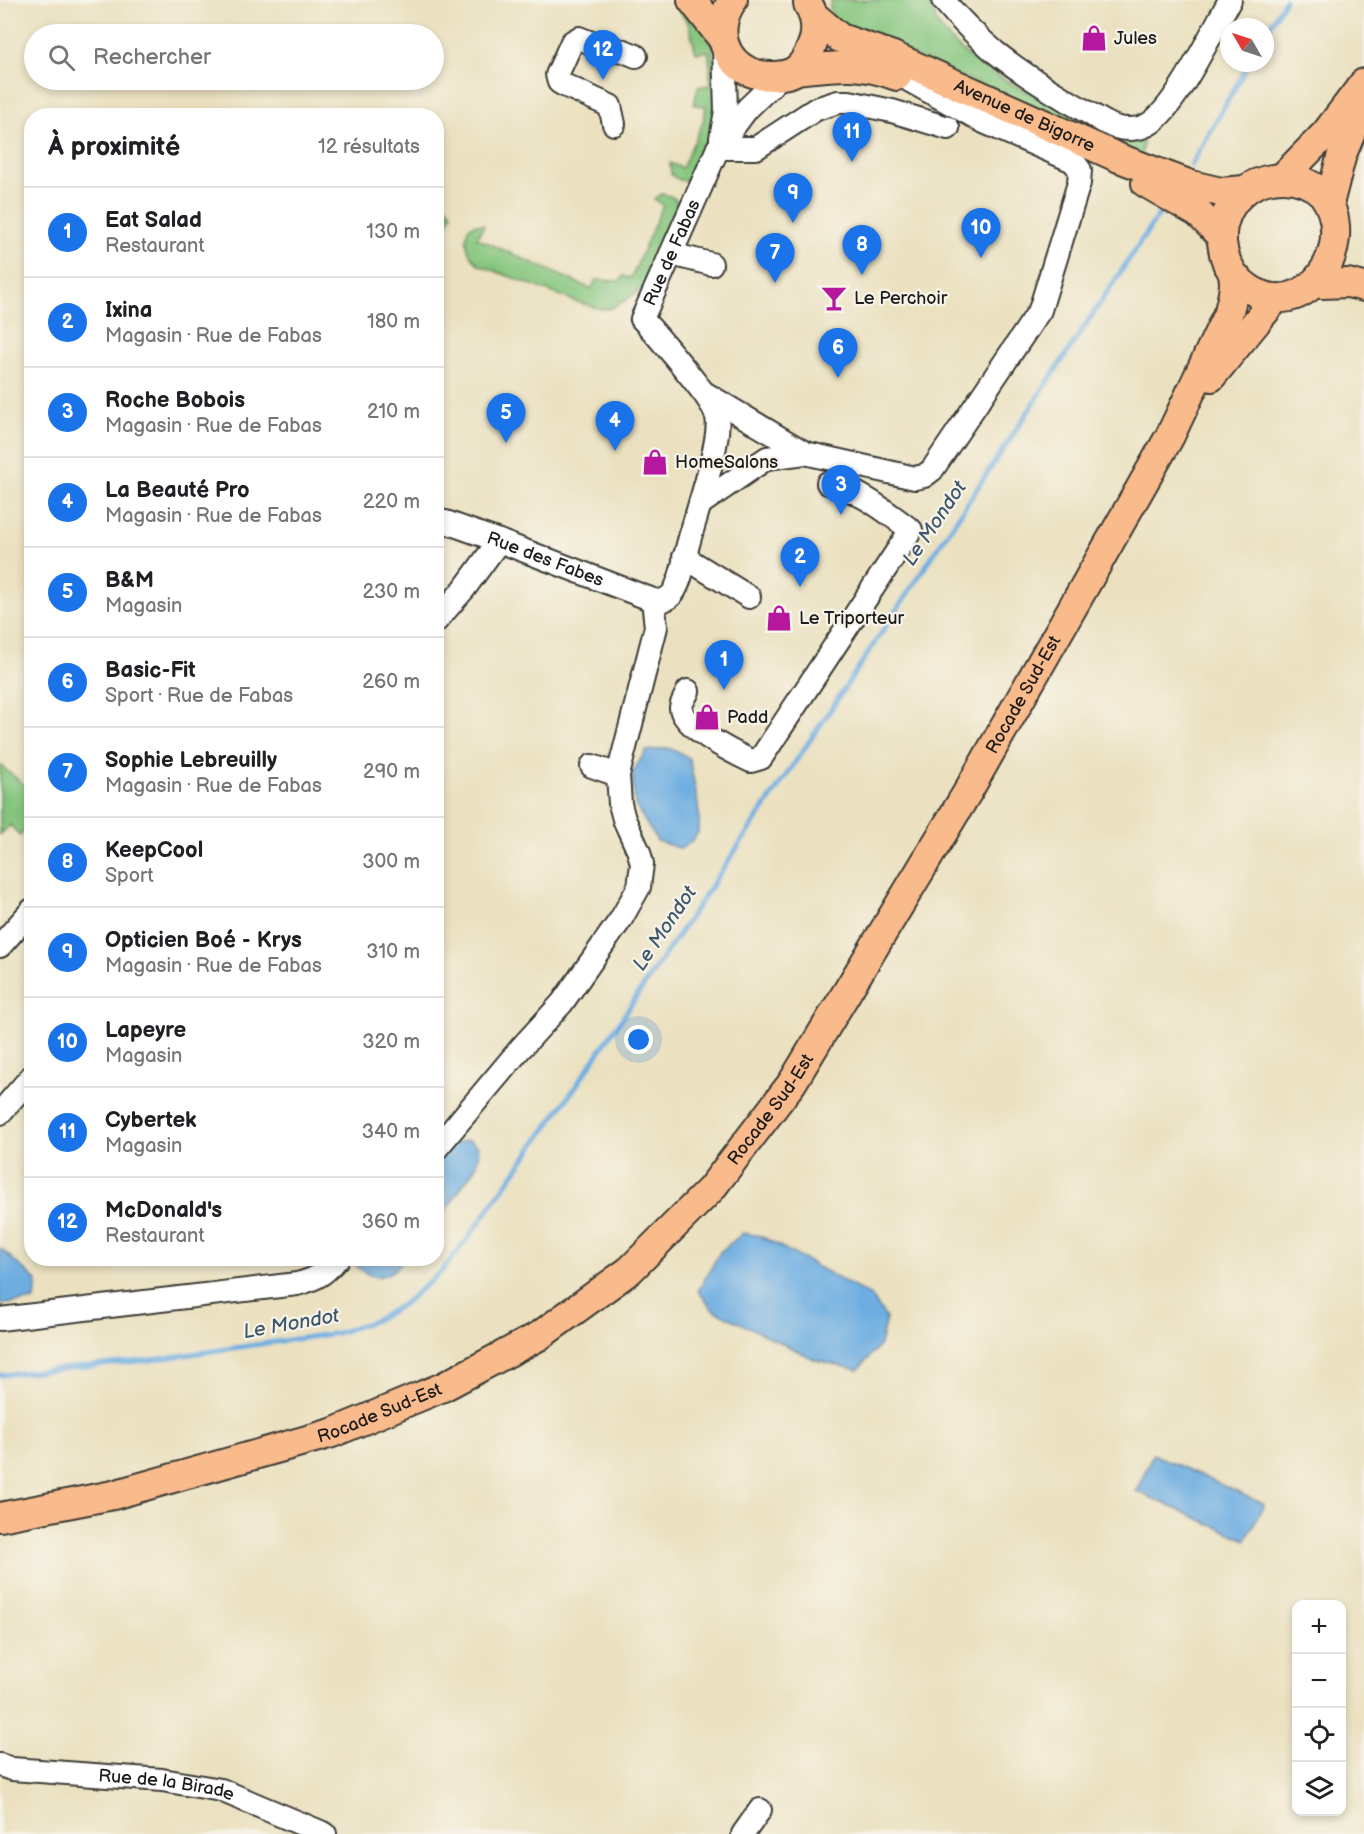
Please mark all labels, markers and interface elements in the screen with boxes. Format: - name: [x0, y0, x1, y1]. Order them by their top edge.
- north arrow: [1220, 18, 1274, 72]
- shop icon: Jules: [1079, 23, 1109, 53]
- search box: [24, 24, 444, 90]
- place label: Jules: [1114, 28, 1157, 49]
- pin: 12: [584, 31, 622, 80]
- icon: search: [45, 41, 78, 74]
- text: Rechercher: [93, 44, 211, 71]
- street label: Avenue de Bigorre: [951, 75, 1098, 157]
- pin: 11: [832, 112, 872, 162]
- text: À proximité: [48, 132, 180, 163]
- text: 12 résultats: [318, 135, 420, 159]
- pin: 9: [774, 174, 812, 223]
- street label: Rue de Fabas: [639, 196, 705, 309]
- text: Eat Salad: [105, 207, 202, 234]
- pin: 10: [962, 208, 1000, 258]
- text: 1: [63, 220, 72, 244]
- text: 130 m: [366, 220, 420, 244]
- pin: 8: [842, 226, 882, 275]
- text: Restaurant: [105, 234, 205, 258]
- pin: 7: [756, 234, 794, 283]
- bar icon: Le Perchoir: [819, 283, 849, 313]
- place label: Le Perchoir: [854, 288, 948, 309]
- text: Ixina: [105, 297, 152, 324]
- text: 2: [62, 310, 73, 334]
- text: 180 m: [367, 310, 420, 334]
- text: Magasin · Rue de Fabas: [105, 324, 322, 348]
- pin: 6: [818, 328, 858, 378]
- text: Roche Bobois: [105, 387, 245, 414]
- pin: 5: [486, 394, 526, 443]
- text: 3: [62, 400, 73, 424]
- text: 210 m: [367, 400, 420, 424]
- pin: 4: [596, 402, 634, 451]
- text: Magasin · Rue de Fabas: [105, 414, 322, 438]
- shop icon: HomeSalons: [640, 447, 670, 477]
- place label: HomeSalons: [675, 452, 778, 473]
- pin: 3: [822, 466, 860, 515]
- water label: Le Mondot: [898, 476, 972, 570]
- text: La Beauté Pro: [105, 477, 250, 504]
- text: 4: [62, 490, 73, 514]
- text: 220 m: [363, 490, 420, 514]
- text: Magasin · Rue de Fabas: [105, 504, 322, 528]
- street label: Rue des Fabes: [484, 528, 607, 591]
- pin: 2: [780, 538, 820, 587]
- text: B&M: [105, 567, 154, 594]
- text: 5: [62, 580, 73, 604]
- text: 230 m: [363, 580, 420, 604]
- text: Magasin: [105, 594, 182, 618]
- shop icon: Le Triporteur: [764, 603, 794, 633]
- place label: Le Triporteur: [799, 608, 904, 629]
- street label: Rocade Sud-Est: [982, 632, 1066, 758]
- pin: 1: [704, 640, 744, 690]
- text: Basic-Fit: [105, 657, 196, 684]
- text: 6: [61, 670, 74, 694]
- text: 260 m: [362, 670, 420, 694]
- text: Sport · Rue de Fabas: [105, 684, 293, 708]
- shop icon: Padd: [692, 702, 722, 732]
- place label: Padd: [727, 707, 768, 728]
- text: Sophie Lebreuilly: [105, 747, 277, 774]
- text: 7: [62, 760, 73, 784]
- text: 290 m: [363, 760, 420, 784]
- text: Magasin · Rue de Fabas: [105, 774, 322, 798]
- text: KeepCool: [105, 837, 203, 864]
- text: 8: [61, 850, 74, 874]
- text: 300 m: [362, 850, 420, 874]
- text: Sport: [105, 864, 154, 888]
- water label: Le Mondot: [628, 881, 702, 975]
- text: Opticien Boé - Krys: [105, 927, 302, 954]
- text: 9: [62, 940, 73, 964]
- text: 310 m: [366, 940, 420, 964]
- text: Magasin · Rue de Fabas: [105, 954, 322, 978]
- text: Lapeyre: [105, 1017, 186, 1044]
- your location: [624, 1025, 653, 1054]
- text: 10: [57, 1030, 78, 1054]
- text: 320 m: [362, 1030, 420, 1054]
- text: Magasin: [105, 1044, 182, 1068]
- street label: Rocade Sud-Est: [723, 1050, 818, 1169]
- text: Cybertek: [105, 1107, 197, 1134]
- text: 11: [59, 1120, 76, 1144]
- text: 340 m: [362, 1120, 420, 1144]
- text: Magasin: [105, 1134, 182, 1158]
- text: McDonald's: [105, 1197, 222, 1224]
- text: 12: [57, 1210, 78, 1234]
- text: 360 m: [362, 1210, 420, 1234]
- text: Restaurant: [105, 1224, 205, 1248]
- water label: Le Mondot: [241, 1304, 342, 1344]
- street label: Rocade Sud-Est: [315, 1379, 445, 1448]
- map controls: [1292, 1600, 1346, 1816]
- button: +: [1292, 1600, 1346, 1654]
- button: −: [1292, 1654, 1346, 1708]
- button: locate: [1292, 1708, 1346, 1762]
- button: layers: [1292, 1762, 1346, 1816]
- street label: Rue de la Birade: [98, 1765, 238, 1806]

